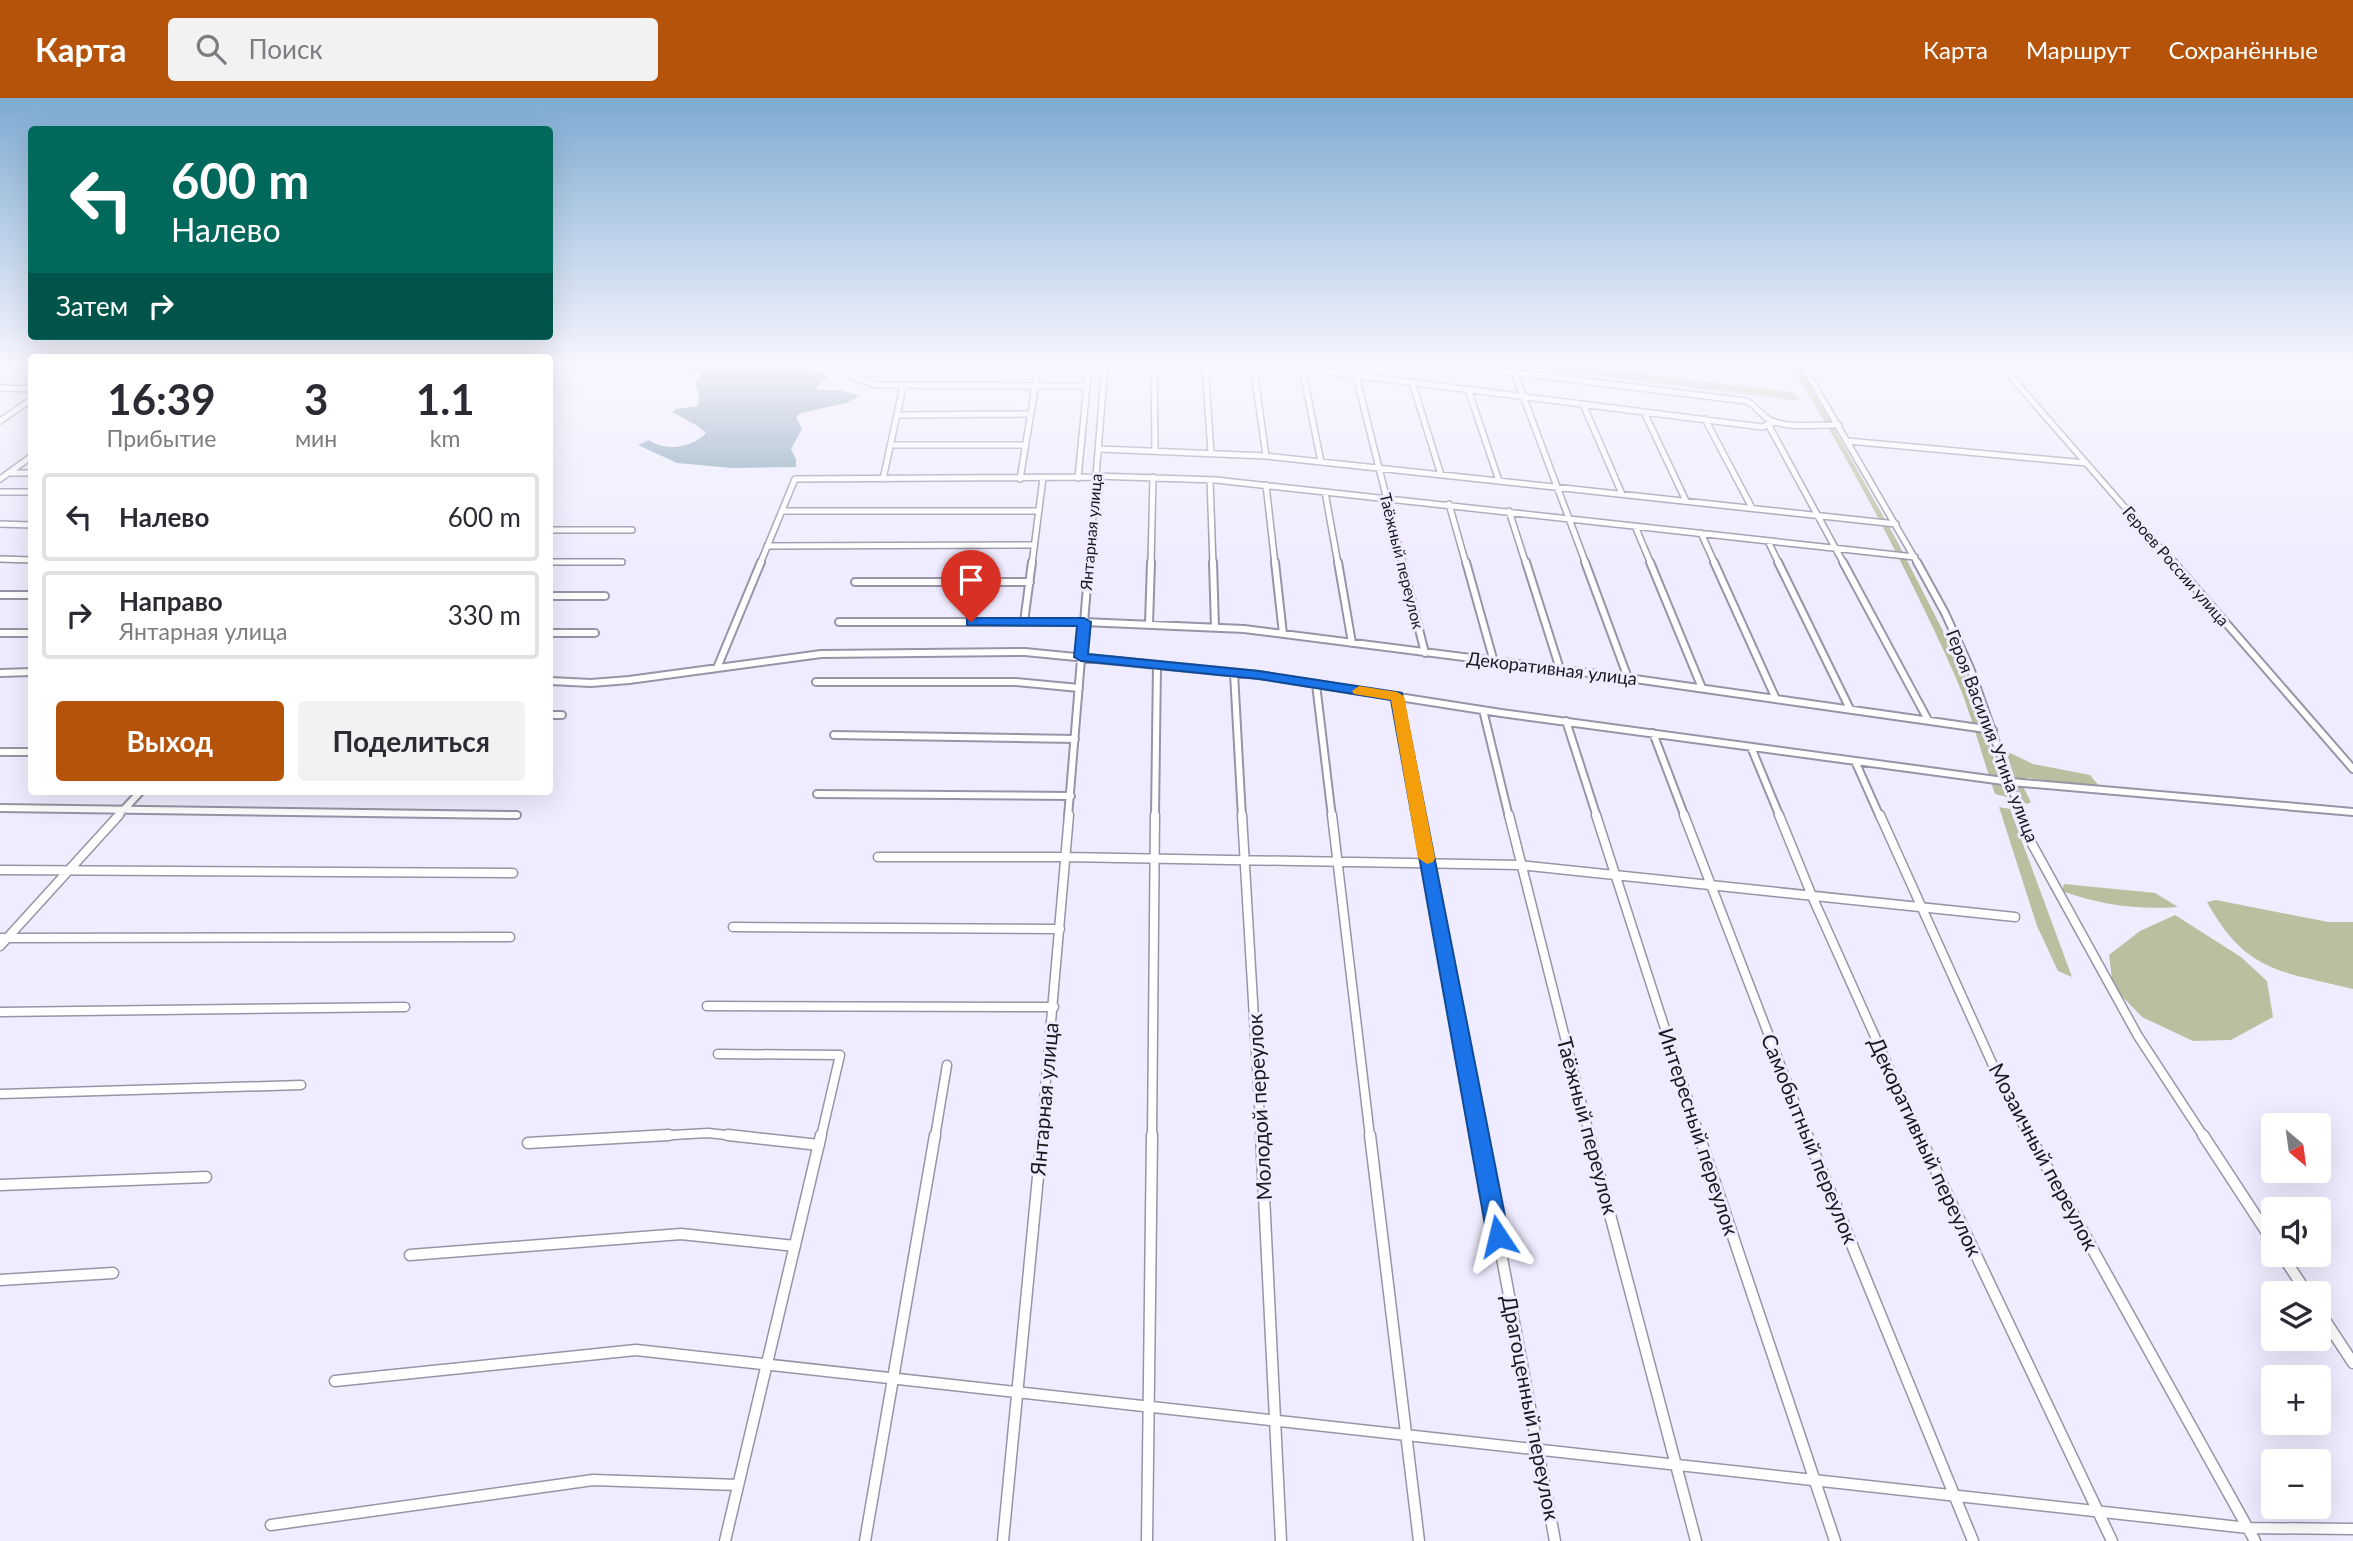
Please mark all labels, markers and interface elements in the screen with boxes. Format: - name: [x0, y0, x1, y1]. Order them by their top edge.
- search box: [168, 18, 658, 81]
- text: Карта: [35, 29, 126, 69]
- icon: search: [192, 30, 230, 68]
- text: Поиск: [248, 33, 323, 65]
- text: Карта: [1923, 35, 1988, 64]
- text: Маршрут: [2026, 35, 2131, 64]
- text: Сохранённые: [2169, 35, 2318, 64]
- text: 600 m: [171, 151, 309, 209]
- icon: left: [56, 154, 147, 245]
- text: Налево: [171, 210, 281, 249]
- icon: right: [142, 287, 180, 325]
- text: Затем: [56, 290, 128, 322]
- text: 16:39: [107, 374, 216, 424]
- text: 3: [304, 374, 328, 424]
- text: 1.1: [416, 374, 475, 424]
- text: Прибытие: [106, 424, 216, 452]
- text: мин: [295, 424, 337, 452]
- text: km: [430, 424, 460, 452]
- street label: Янтарная улица: [1076, 473, 1105, 592]
- street label: Таёжный переулок: [1376, 491, 1429, 631]
- icon: left: [60, 498, 98, 536]
- text: Налево: [119, 501, 209, 533]
- text: 600 m: [448, 501, 521, 533]
- street label: Героев России улица: [2119, 502, 2234, 629]
- pin: [941, 550, 1001, 622]
- icon: arrive: [952, 561, 990, 599]
- text: Направо: [119, 585, 223, 617]
- icon: right: [60, 596, 98, 634]
- text: 330 m: [448, 599, 521, 631]
- text: Янтарная улица: [119, 617, 287, 645]
- street label: Героя Василия Утина улица: [1942, 626, 2044, 845]
- street label: Декоративная улица: [1466, 647, 1638, 689]
- button: Выход: [56, 701, 284, 781]
- button: Поделиться: [298, 701, 525, 781]
- street label: Молодой переулок: [1241, 1013, 1276, 1201]
- street label: Янтарная улица: [1024, 1021, 1063, 1178]
- street label: Интересный переулок: [1654, 1025, 1745, 1239]
- street label: Самобытный переулок: [1757, 1030, 1864, 1247]
- street label: Декоративный переулок: [1864, 1033, 1988, 1260]
- street label: Таёжный переулок: [1553, 1034, 1624, 1217]
- street label: Мозаичный переулок: [1984, 1058, 2104, 1254]
- north arrow: [2261, 1113, 2331, 1183]
- map controls: [2261, 1113, 2331, 1519]
- button: sound: [2261, 1197, 2331, 1267]
- position arrow: [1461, 1199, 1535, 1273]
- button: layers: [2261, 1281, 2331, 1351]
- street label: Драгоценный переулок: [1497, 1293, 1566, 1523]
- button: +: [2261, 1365, 2331, 1435]
- button: −: [2261, 1449, 2331, 1519]

